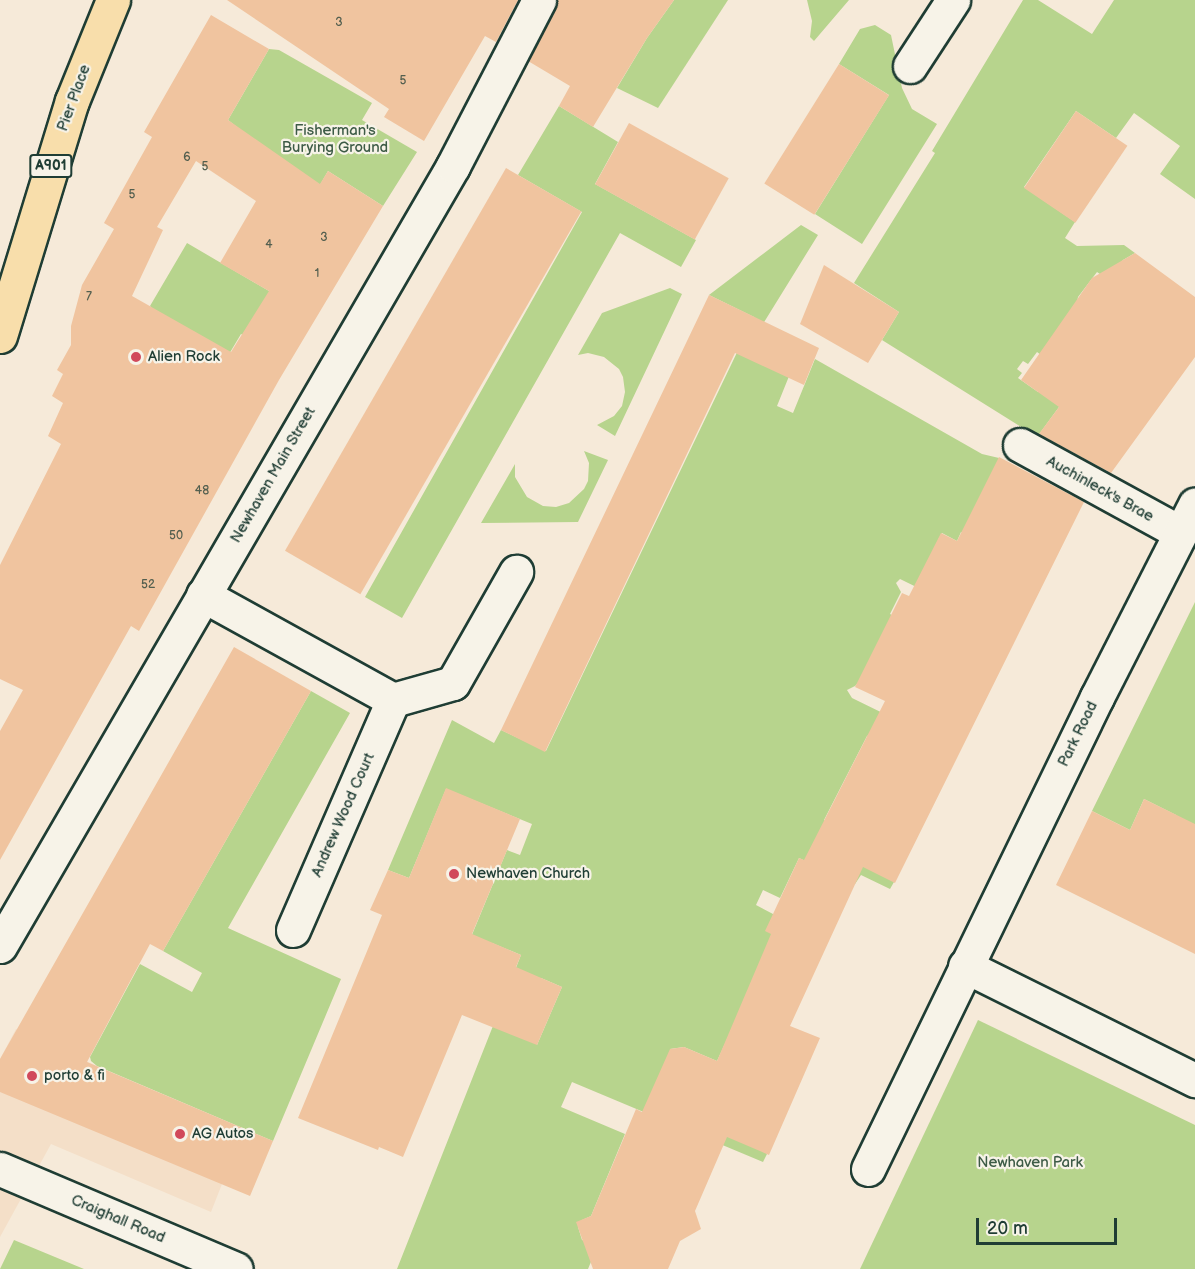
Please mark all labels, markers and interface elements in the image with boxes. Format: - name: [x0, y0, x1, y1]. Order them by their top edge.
- house number: 3: [335, 16, 343, 30]
- street label: Pier Place: [54, 62, 94, 134]
- house number: 5: [400, 74, 406, 88]
- park label: Fisherman's Burying Ground: [282, 121, 388, 156]
- house number: 6: [183, 151, 191, 165]
- road number: A901: [28, 155, 74, 177]
- house number: 5: [202, 160, 208, 174]
- house number: 5: [129, 188, 135, 202]
- house number: 3: [320, 231, 328, 245]
- house number: 4: [265, 238, 273, 252]
- house number: 1: [315, 267, 319, 281]
- house number: 7: [86, 290, 92, 304]
- place label: Alien Rock: [148, 348, 220, 366]
- marker: Alien Rock: [129, 350, 143, 364]
- street label: Newhaven Main Street: [227, 404, 319, 546]
- street label: Auchinleck's Brae: [1043, 452, 1157, 526]
- house number: 48: [195, 484, 209, 498]
- house number: 50: [169, 529, 183, 543]
- house number: 52: [141, 578, 155, 592]
- street label: Park Road: [1054, 698, 1102, 770]
- street label: Andrew Wood Court: [307, 750, 379, 880]
- place label: Newhaven Church: [466, 865, 590, 883]
- marker: Newhaven Church: [447, 867, 461, 881]
- place label: porto & fi: [44, 1067, 105, 1085]
- marker: porto & fi: [25, 1069, 39, 1083]
- place label: AG Autos: [192, 1125, 254, 1143]
- marker: AG Autos: [173, 1127, 187, 1141]
- park label: Newhaven Park: [977, 1154, 1083, 1172]
- street label: Craighall Road: [68, 1191, 168, 1247]
- scale bar: [979, 1206, 1120, 1244]
- text: 20 m: [987, 1218, 1028, 1239]

